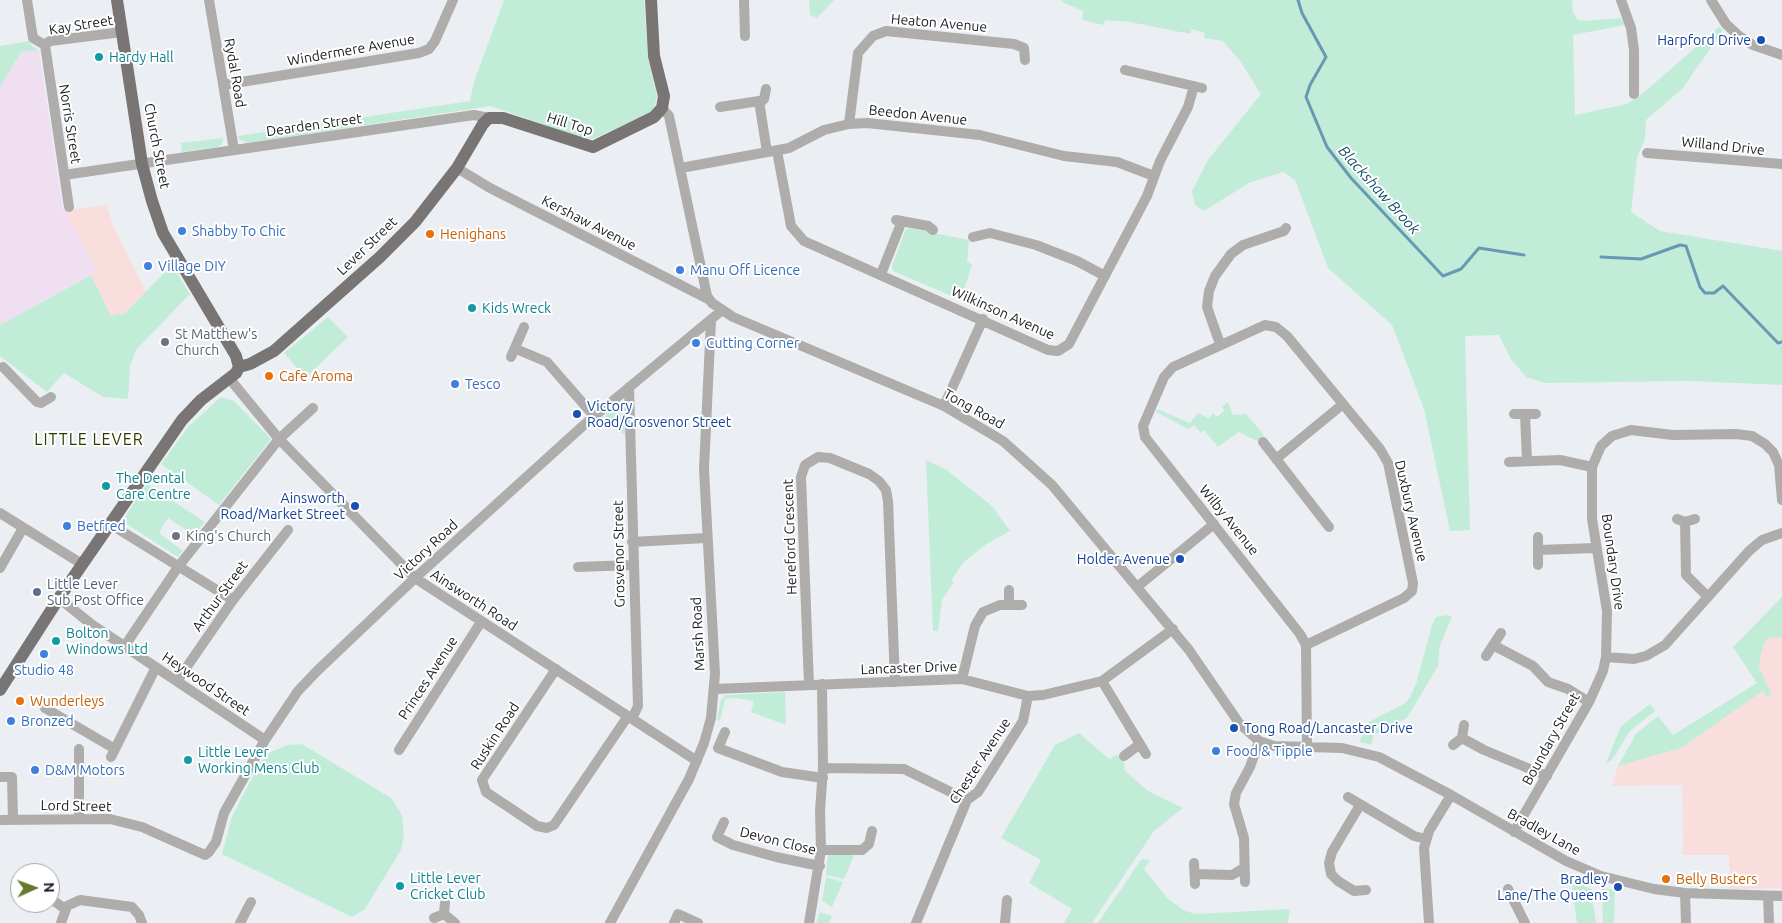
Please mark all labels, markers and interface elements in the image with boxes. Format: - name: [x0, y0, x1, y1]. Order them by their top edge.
- street label: Heaton Avenue: [890, 10, 988, 36]
- street label: Kay Street: [48, 12, 114, 38]
- street label: Windermere Avenue: [286, 31, 416, 69]
- place label: Harpford Drive: [1657, 32, 1751, 48]
- marker: Harpford Drive: [1755, 34, 1767, 46]
- street label: Rydal Road: [221, 37, 249, 109]
- place label: Hardy Hall: [109, 49, 174, 65]
- marker: Hardy Hall: [93, 51, 105, 63]
- street label: Norris Street: [55, 83, 85, 165]
- street label: Beedon Avenue: [868, 101, 968, 129]
- street label: Church Street: [140, 102, 174, 190]
- street label: Hill Top: [545, 109, 595, 139]
- street label: Dearden Street: [265, 110, 363, 140]
- street label: Willand Drive: [1681, 133, 1765, 159]
- water label: Blackshaw Brook: [1334, 142, 1424, 238]
- street label: Kershaw Avenue: [539, 192, 639, 254]
- street label: Lever Street: [333, 213, 401, 279]
- place label: Shabby To Chic: [192, 223, 286, 239]
- marker: Shabby To Chic: [176, 225, 188, 237]
- place label: Henighans: [440, 226, 506, 242]
- marker: Henighans: [424, 228, 436, 240]
- place label: Village DIY: [158, 258, 226, 274]
- marker: Village DIY: [142, 260, 154, 272]
- place label: Manu Off Licence: [690, 262, 800, 278]
- marker: Manu Off Licence: [674, 264, 686, 276]
- street label: Wilkinson Avenue: [949, 283, 1057, 343]
- place label: Kids Wreck: [482, 300, 551, 316]
- marker: Kids Wreck: [466, 302, 478, 314]
- place label: St Matthew's Church: [175, 326, 257, 358]
- place label: Cutting Corner: [706, 335, 799, 351]
- marker: St Matthew's Church: [159, 336, 171, 348]
- marker: Cutting Corner: [690, 337, 702, 349]
- place label: Cafe Aroma: [279, 368, 353, 384]
- marker: Cafe Aroma: [263, 370, 275, 382]
- place label: Tesco: [465, 376, 501, 392]
- marker: Tesco: [449, 378, 461, 390]
- street label: Tong Road: [941, 385, 1007, 433]
- place label: Victory Road/Grosvenor Street: [587, 398, 731, 431]
- marker: Victory Road/Grosvenor Street: [571, 408, 583, 420]
- district label: LITTLE LEVER: [33, 430, 145, 450]
- street label: Duxbury Avenue: [1391, 459, 1431, 563]
- place label: The Dental Care Centre: [116, 470, 191, 502]
- street label: Hereford Crescent: [780, 479, 800, 595]
- marker: The Dental Care Centre: [100, 480, 112, 492]
- street label: Wilby Avenue: [1196, 481, 1262, 559]
- place label: Ainsworth Road/Market Street: [221, 490, 345, 522]
- marker: Ainsworth Road/Market Street: [349, 500, 361, 512]
- street label: Grosvenor Street: [610, 500, 628, 608]
- street label: Boundary Drive: [1598, 513, 1628, 611]
- street label: Victory Road: [391, 516, 461, 584]
- place label: Betfred: [77, 518, 126, 534]
- marker: Betfred: [61, 520, 73, 532]
- place label: King's Church: [186, 528, 271, 544]
- marker: King's Church: [170, 530, 182, 542]
- place label: Holder Avenue: [1077, 551, 1170, 567]
- marker: Holder Avenue: [1174, 553, 1186, 565]
- street label: Arthur Street: [189, 557, 251, 635]
- street label: Ainsworth Road: [428, 566, 520, 634]
- place label: Little Lever Sub Post Office: [47, 576, 144, 608]
- marker: Little Lever Sub Post Office: [31, 586, 43, 598]
- street label: Marsh Road: [688, 597, 708, 671]
- place label: Bolton Windows Ltd: [66, 625, 148, 658]
- street label: Princes Avenue: [395, 633, 461, 723]
- marker: Bolton Windows Ltd: [50, 635, 62, 647]
- marker: Studio 48: [38, 648, 50, 660]
- street label: Heywood Street: [159, 648, 253, 720]
- street label: Lancaster Drive: [860, 658, 958, 678]
- place label: Studio 48: [14, 662, 74, 678]
- street label: Boundary Street: [1519, 690, 1583, 788]
- place label: Wunderleys: [30, 693, 104, 709]
- marker: Wunderleys: [14, 695, 26, 707]
- street label: Ruskin Road: [467, 699, 523, 773]
- place label: Bronzed: [21, 713, 74, 729]
- marker: Bronzed: [5, 715, 17, 727]
- street label: Chester Avenue: [946, 715, 1014, 807]
- place label: Tong Road/Lancaster Drive: [1244, 720, 1413, 736]
- marker: Tong Road/Lancaster Drive: [1228, 722, 1240, 734]
- place label: Food & Tipple: [1226, 743, 1313, 759]
- place label: Little Lever Working Mens Club: [198, 744, 320, 776]
- marker: Food & Tipple: [1210, 745, 1222, 757]
- marker: Little Lever Working Mens Club: [182, 754, 194, 766]
- place label: D&M Motors: [45, 762, 125, 778]
- marker: D&M Motors: [29, 764, 41, 776]
- street label: Lord Street: [40, 797, 112, 815]
- street label: Bradley Lane: [1505, 805, 1583, 859]
- street label: Devon Close: [738, 823, 818, 859]
- north arrow: [10, 863, 60, 913]
- place label: Little Lever Cricket Club: [410, 870, 486, 902]
- place label: Bradley Lane/The Queens: [1497, 871, 1608, 904]
- place label: Belly Busters: [1676, 871, 1757, 887]
- marker: Belly Busters: [1660, 873, 1672, 885]
- marker: Little Lever Cricket Club: [394, 880, 406, 892]
- marker: Bradley Lane/The Queens: [1612, 881, 1624, 893]
- text: N: [41, 882, 57, 893]

